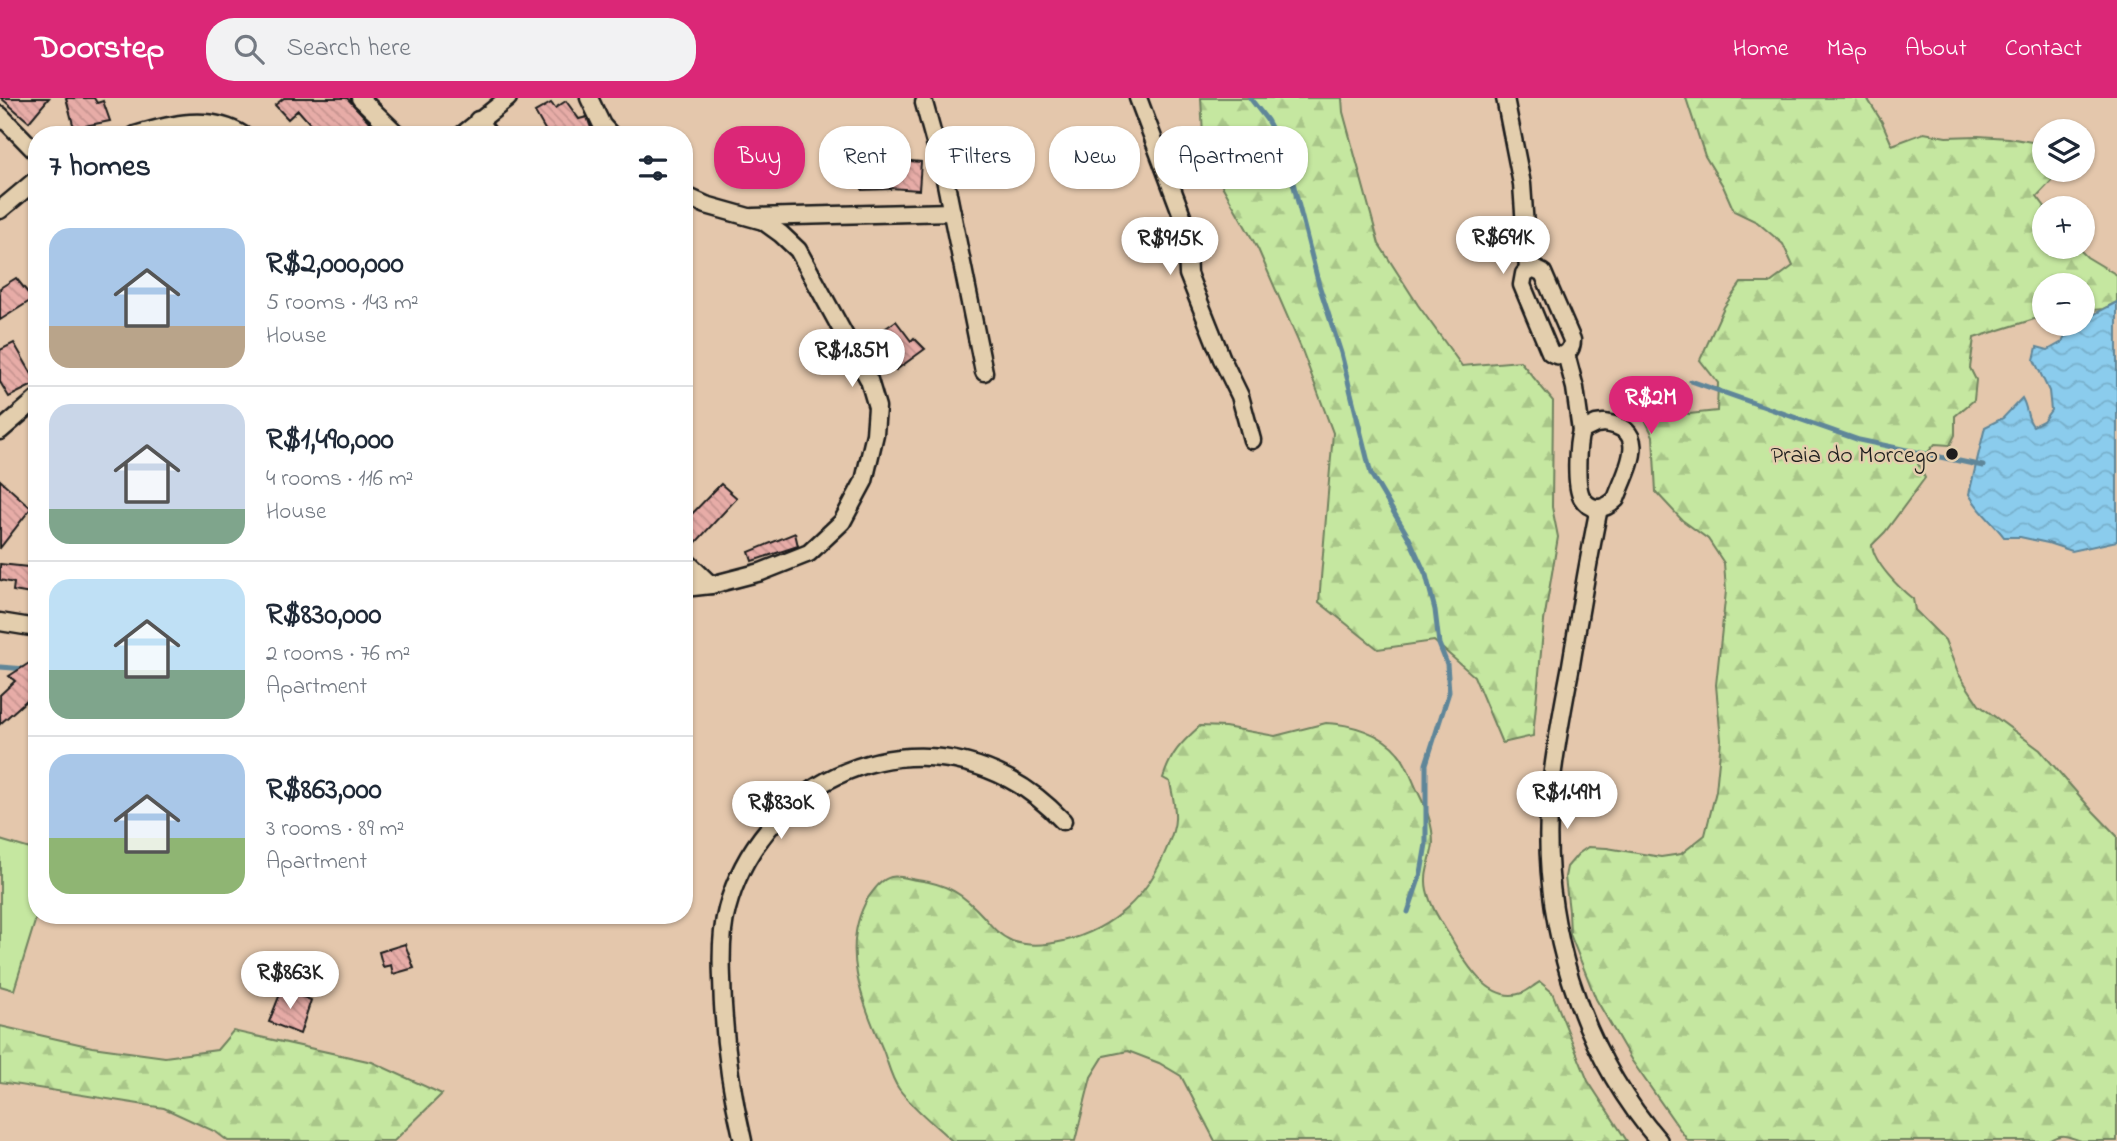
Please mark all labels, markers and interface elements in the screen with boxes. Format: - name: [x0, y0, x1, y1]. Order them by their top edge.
- search box: [206, 18, 696, 81]
- text: Doorstep: [35, 25, 164, 73]
- icon: search: [230, 30, 268, 68]
- text: Search here: [286, 30, 411, 68]
- text: Home: [1733, 32, 1789, 67]
- text: Map: [1827, 32, 1867, 67]
- text: About: [1905, 32, 1967, 67]
- text: Contact: [2005, 32, 2082, 67]
- map controls: [2032, 119, 2095, 336]
- button: layers: [2032, 119, 2095, 182]
- chip: Buy: [714, 126, 805, 189]
- chip: Rent: [819, 126, 911, 189]
- chip: Filters: [925, 126, 1035, 189]
- chip: New: [1049, 126, 1140, 189]
- chip: Apartment: [1154, 126, 1308, 189]
- text: 7 homes: [49, 146, 151, 190]
- icon: filters: [634, 149, 672, 187]
- button: +: [2032, 196, 2095, 259]
- pin: R$691K: [1446, 216, 1560, 276]
- pin: R$915K: [1113, 218, 1227, 277]
- text: R$691K: [1472, 222, 1534, 255]
- text: R$915K: [1137, 223, 1203, 256]
- text: R$2,000,000: [266, 243, 404, 287]
- icon: home: [105, 256, 189, 340]
- button: −: [2032, 273, 2095, 336]
- text: 5 rooms · 143 m²: [266, 287, 419, 320]
- text: House: [266, 320, 326, 353]
- pin: R$1.85M: [787, 330, 917, 389]
- text: R$1.85M: [815, 335, 889, 368]
- pin: R$2M: [1610, 376, 1692, 436]
- text: R$2M: [1625, 382, 1677, 415]
- text: R$1,490,000: [266, 419, 394, 463]
- icon: home: [105, 432, 189, 516]
- place label: Praia do Morcego: [1771, 439, 1938, 474]
- marker: Praia do Morcego: [1944, 446, 1960, 462]
- text: 4 rooms · 116 m²: [266, 463, 413, 496]
- text: House: [266, 496, 326, 529]
- text: R$830,000: [266, 594, 381, 638]
- icon: home: [105, 607, 189, 691]
- text: 2 rooms · 76 m²: [266, 638, 410, 671]
- text: Apartment: [266, 671, 367, 704]
- text: R$863,000: [266, 769, 382, 813]
- pin: R$1.49M: [1502, 772, 1632, 831]
- text: R$1.49M: [1533, 777, 1602, 810]
- icon: home: [105, 782, 189, 866]
- pin: R$830K: [724, 782, 838, 841]
- text: R$830K: [748, 787, 814, 820]
- text: 3 rooms · 89 m²: [266, 813, 404, 846]
- text: Apartment: [266, 846, 367, 879]
- pin: R$863K: [233, 951, 347, 1011]
- text: R$863K: [257, 957, 323, 990]

